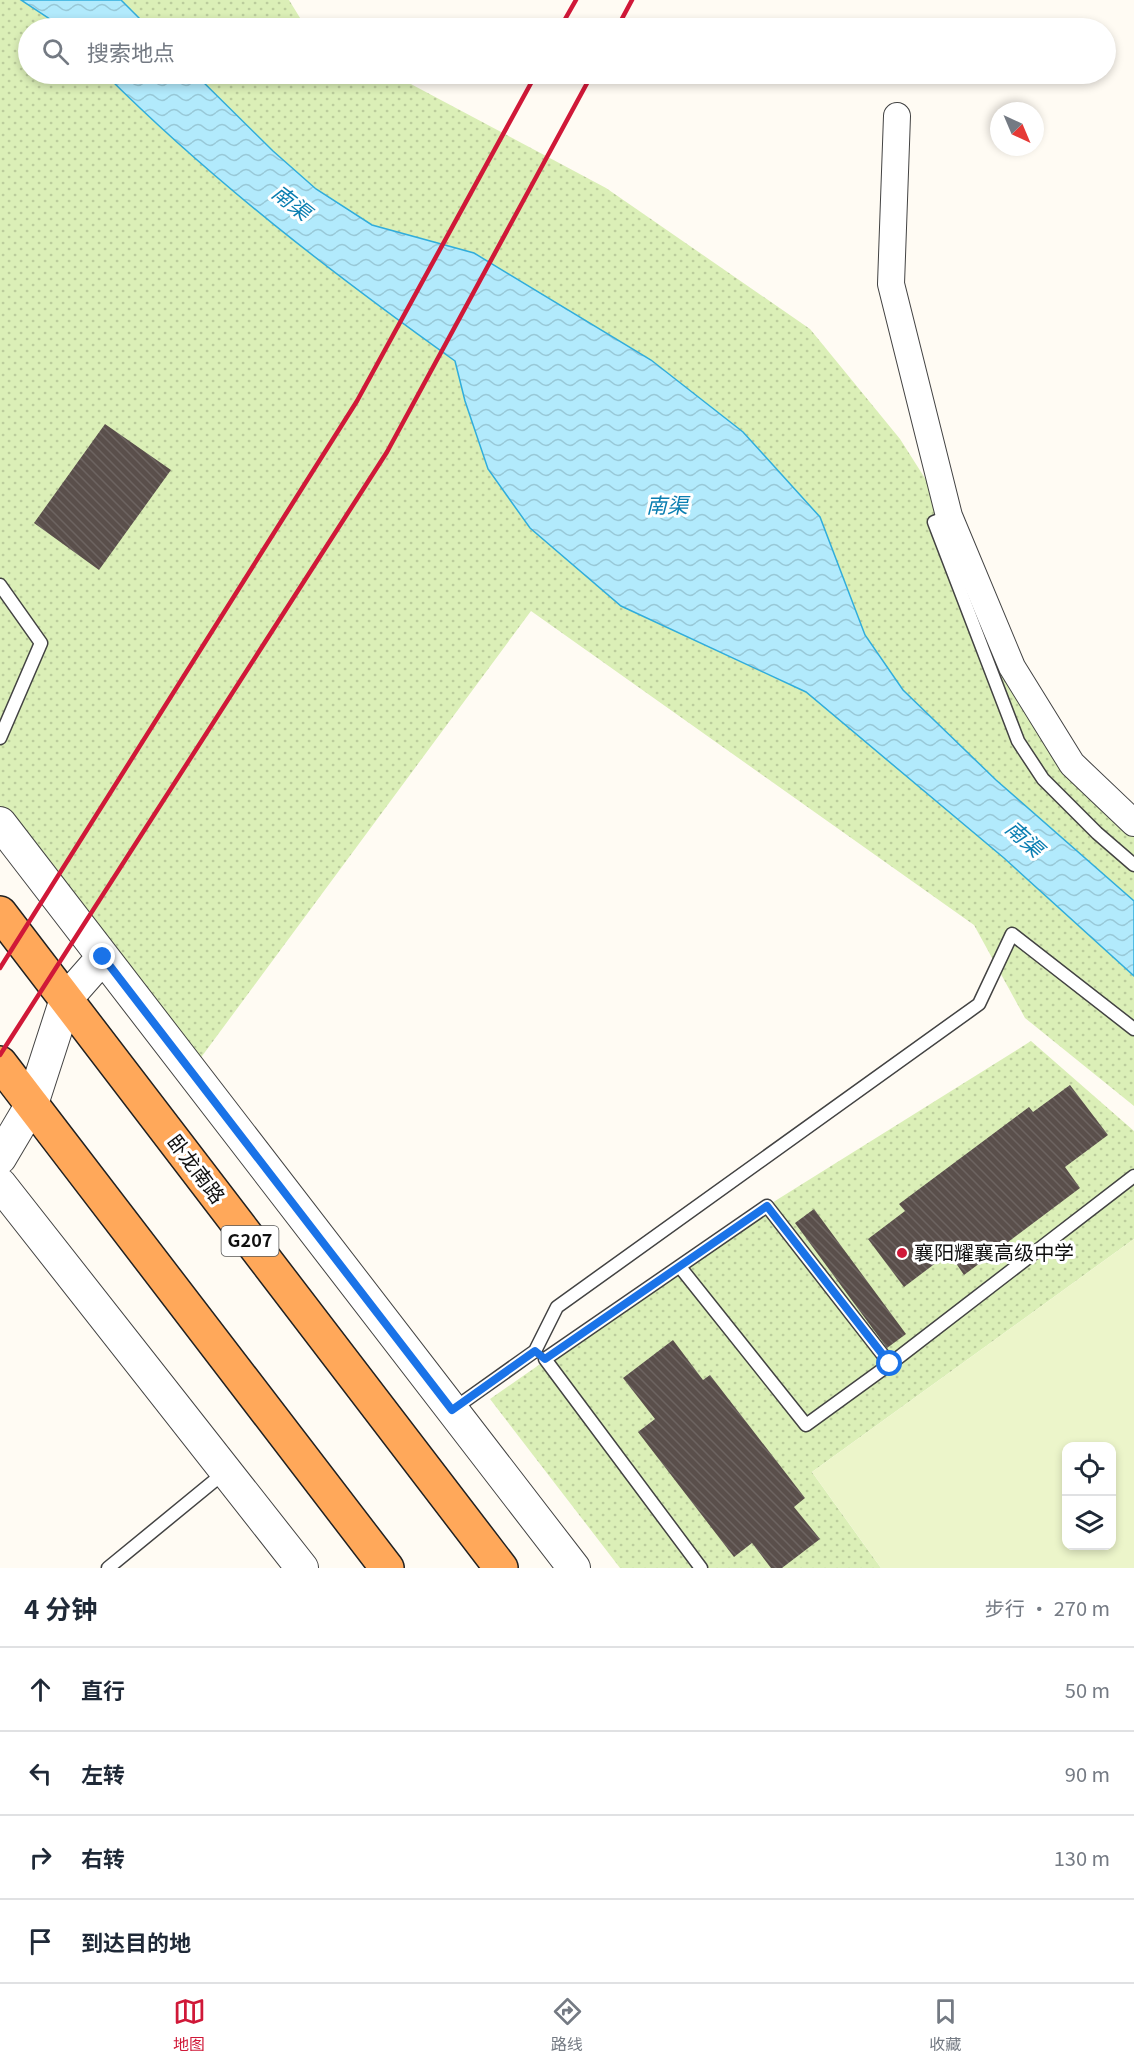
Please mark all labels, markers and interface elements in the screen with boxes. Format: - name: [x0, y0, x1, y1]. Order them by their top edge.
- search box: [18, 18, 1116, 84]
- icon: search: [39, 35, 72, 68]
- text: 搜索地点: [87, 35, 175, 67]
- north arrow: [990, 102, 1044, 156]
- water label: 南渠: [266, 177, 320, 228]
- water label: 南渠: [646, 489, 691, 519]
- water label: 南渠: [1000, 812, 1053, 865]
- route end: [89, 943, 115, 969]
- street label: 卧龙南路: [162, 1127, 233, 1209]
- road number: G207: [222, 1226, 278, 1256]
- place label: 襄阳耀襄高级中学: [914, 1237, 1074, 1266]
- marker: 襄阳耀襄高级中学: [895, 1246, 909, 1260]
- route start: [876, 1350, 902, 1376]
- map controls: [1062, 1442, 1116, 1550]
- button: locate: [1062, 1442, 1116, 1496]
- button: layers: [1062, 1496, 1116, 1550]
- text: 4 分钟: [24, 1589, 97, 1626]
- text: 步行 · 270 m: [985, 1593, 1110, 1622]
- icon: ahead: [24, 1673, 57, 1706]
- text: 直行: [81, 1673, 125, 1705]
- text: 50 m: [1065, 1675, 1110, 1704]
- icon: left: [24, 1757, 57, 1790]
- text: 左转: [81, 1757, 125, 1789]
- text: 90 m: [1065, 1759, 1110, 1788]
- icon: right: [24, 1841, 57, 1874]
- text: 右转: [81, 1841, 125, 1873]
- text: 130 m: [1054, 1843, 1110, 1872]
- icon: arrive: [24, 1925, 57, 1958]
- text: 到达目的地: [81, 1925, 191, 1957]
- tab: 地图: [173, 1995, 206, 2055]
- tab: 路线: [551, 1995, 584, 2055]
- tab: 收藏: [929, 1995, 962, 2055]

